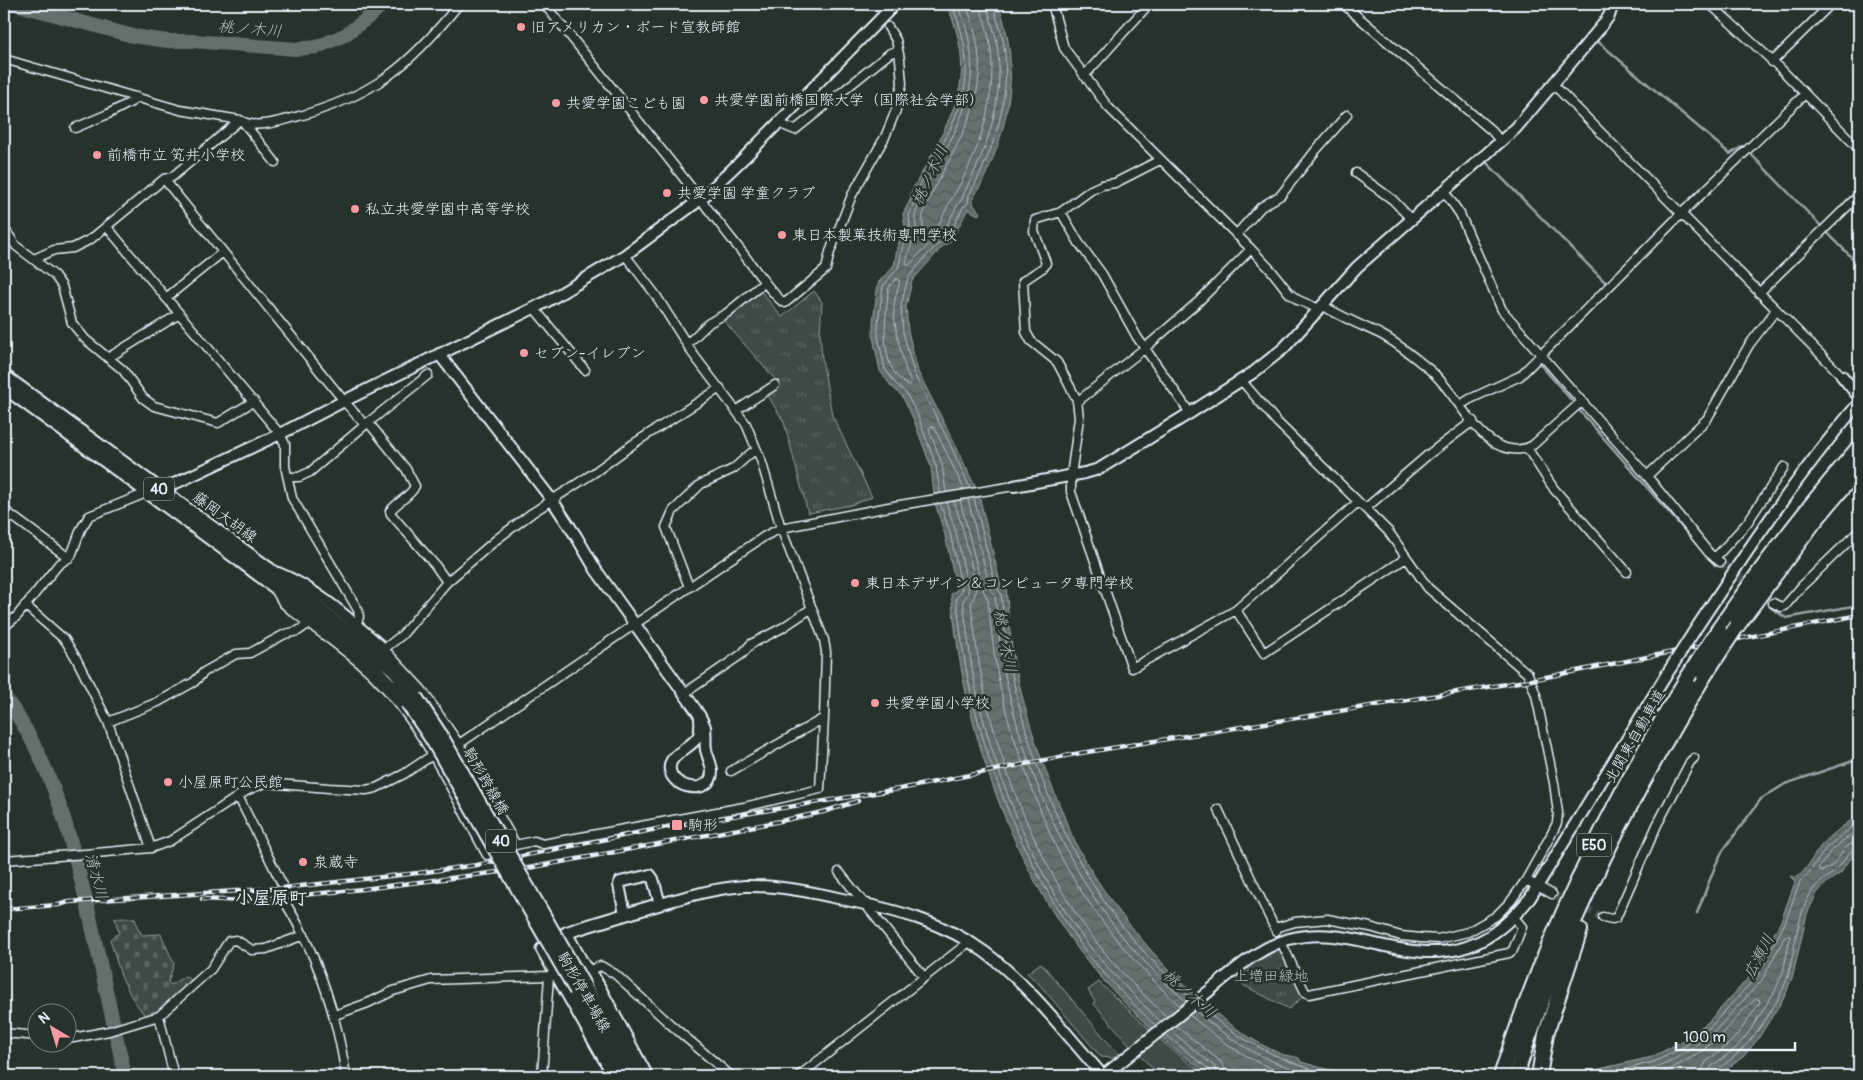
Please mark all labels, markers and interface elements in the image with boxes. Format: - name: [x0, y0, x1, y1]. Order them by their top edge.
- water label: 桃ノ木川: [217, 16, 283, 42]
- place label: 旧アメリカン・ボード宣教師館: [531, 18, 740, 37]
- marker: 旧アメリカン・ボード宣教師館: [515, 21, 527, 33]
- place label: 共愛学園前橋国際大学（国際社会学部）: [714, 91, 984, 110]
- place label: 共愛学園こども園: [566, 94, 686, 113]
- marker: 共愛学園前橋国際大学（国際社会学部）: [698, 94, 710, 106]
- marker: 共愛学園こども園: [550, 97, 562, 109]
- water label: 桃ノ木川: [907, 142, 952, 209]
- place label: 前橋市立 笂井小学校: [107, 146, 245, 165]
- marker: 前橋市立 笂井小学校: [91, 149, 103, 161]
- place label: 共愛学園 学童クラブ: [677, 184, 815, 203]
- marker: 共愛学園 学童クラブ: [661, 187, 673, 199]
- place label: 私立共愛学園中高等学校: [365, 200, 530, 219]
- marker: 私立共愛学園中高等学校: [349, 203, 361, 215]
- place label: 東日本製菓技術専門学校: [792, 226, 957, 245]
- marker: 東日本製菓技術専門学校: [776, 229, 788, 241]
- place label: セブン-イレブン: [534, 344, 645, 363]
- marker: セブン-イレブン: [518, 347, 530, 359]
- road number: 40: [144, 478, 174, 500]
- street label: 藤岡大胡線: [189, 488, 261, 547]
- place label: 東日本デザイン＆コンピュータ専門学校: [865, 574, 1134, 593]
- marker: 東日本デザイン＆コンピュータ専門学校: [849, 577, 861, 589]
- water label: 桃ノ木川: [989, 608, 1021, 675]
- street label: 北関東自動車道: [1601, 686, 1670, 786]
- place label: 共愛学園小学校: [885, 694, 990, 713]
- marker: 共愛学園小学校: [869, 697, 881, 709]
- street label: 駒形跨線橋: [459, 744, 513, 818]
- place label: 小屋原町公民館: [178, 773, 283, 792]
- marker: 小屋原町公民館: [162, 776, 174, 788]
- place label: 駒形: [688, 816, 718, 835]
- marker: 駒形: [670, 818, 684, 832]
- road number: 40: [486, 829, 516, 852]
- road number: E50: [1576, 834, 1612, 856]
- water label: 清水川: [80, 850, 112, 902]
- place label: 泉蔵寺: [313, 853, 358, 872]
- marker: 泉蔵寺: [297, 856, 309, 868]
- district label: 小屋原町: [235, 887, 307, 910]
- water label: 広瀬川: [1739, 931, 1779, 982]
- street label: 駒形停車場線: [553, 949, 614, 1036]
- water label: 桃ノ木川: [1159, 965, 1220, 1022]
- park label: 上増田緑地: [1233, 967, 1309, 986]
- north arrow: [28, 1002, 78, 1052]
- text: N: [35, 1009, 53, 1028]
- scale bar: [1676, 1020, 1794, 1052]
- text: 100 m: [1683, 1028, 1726, 1047]

